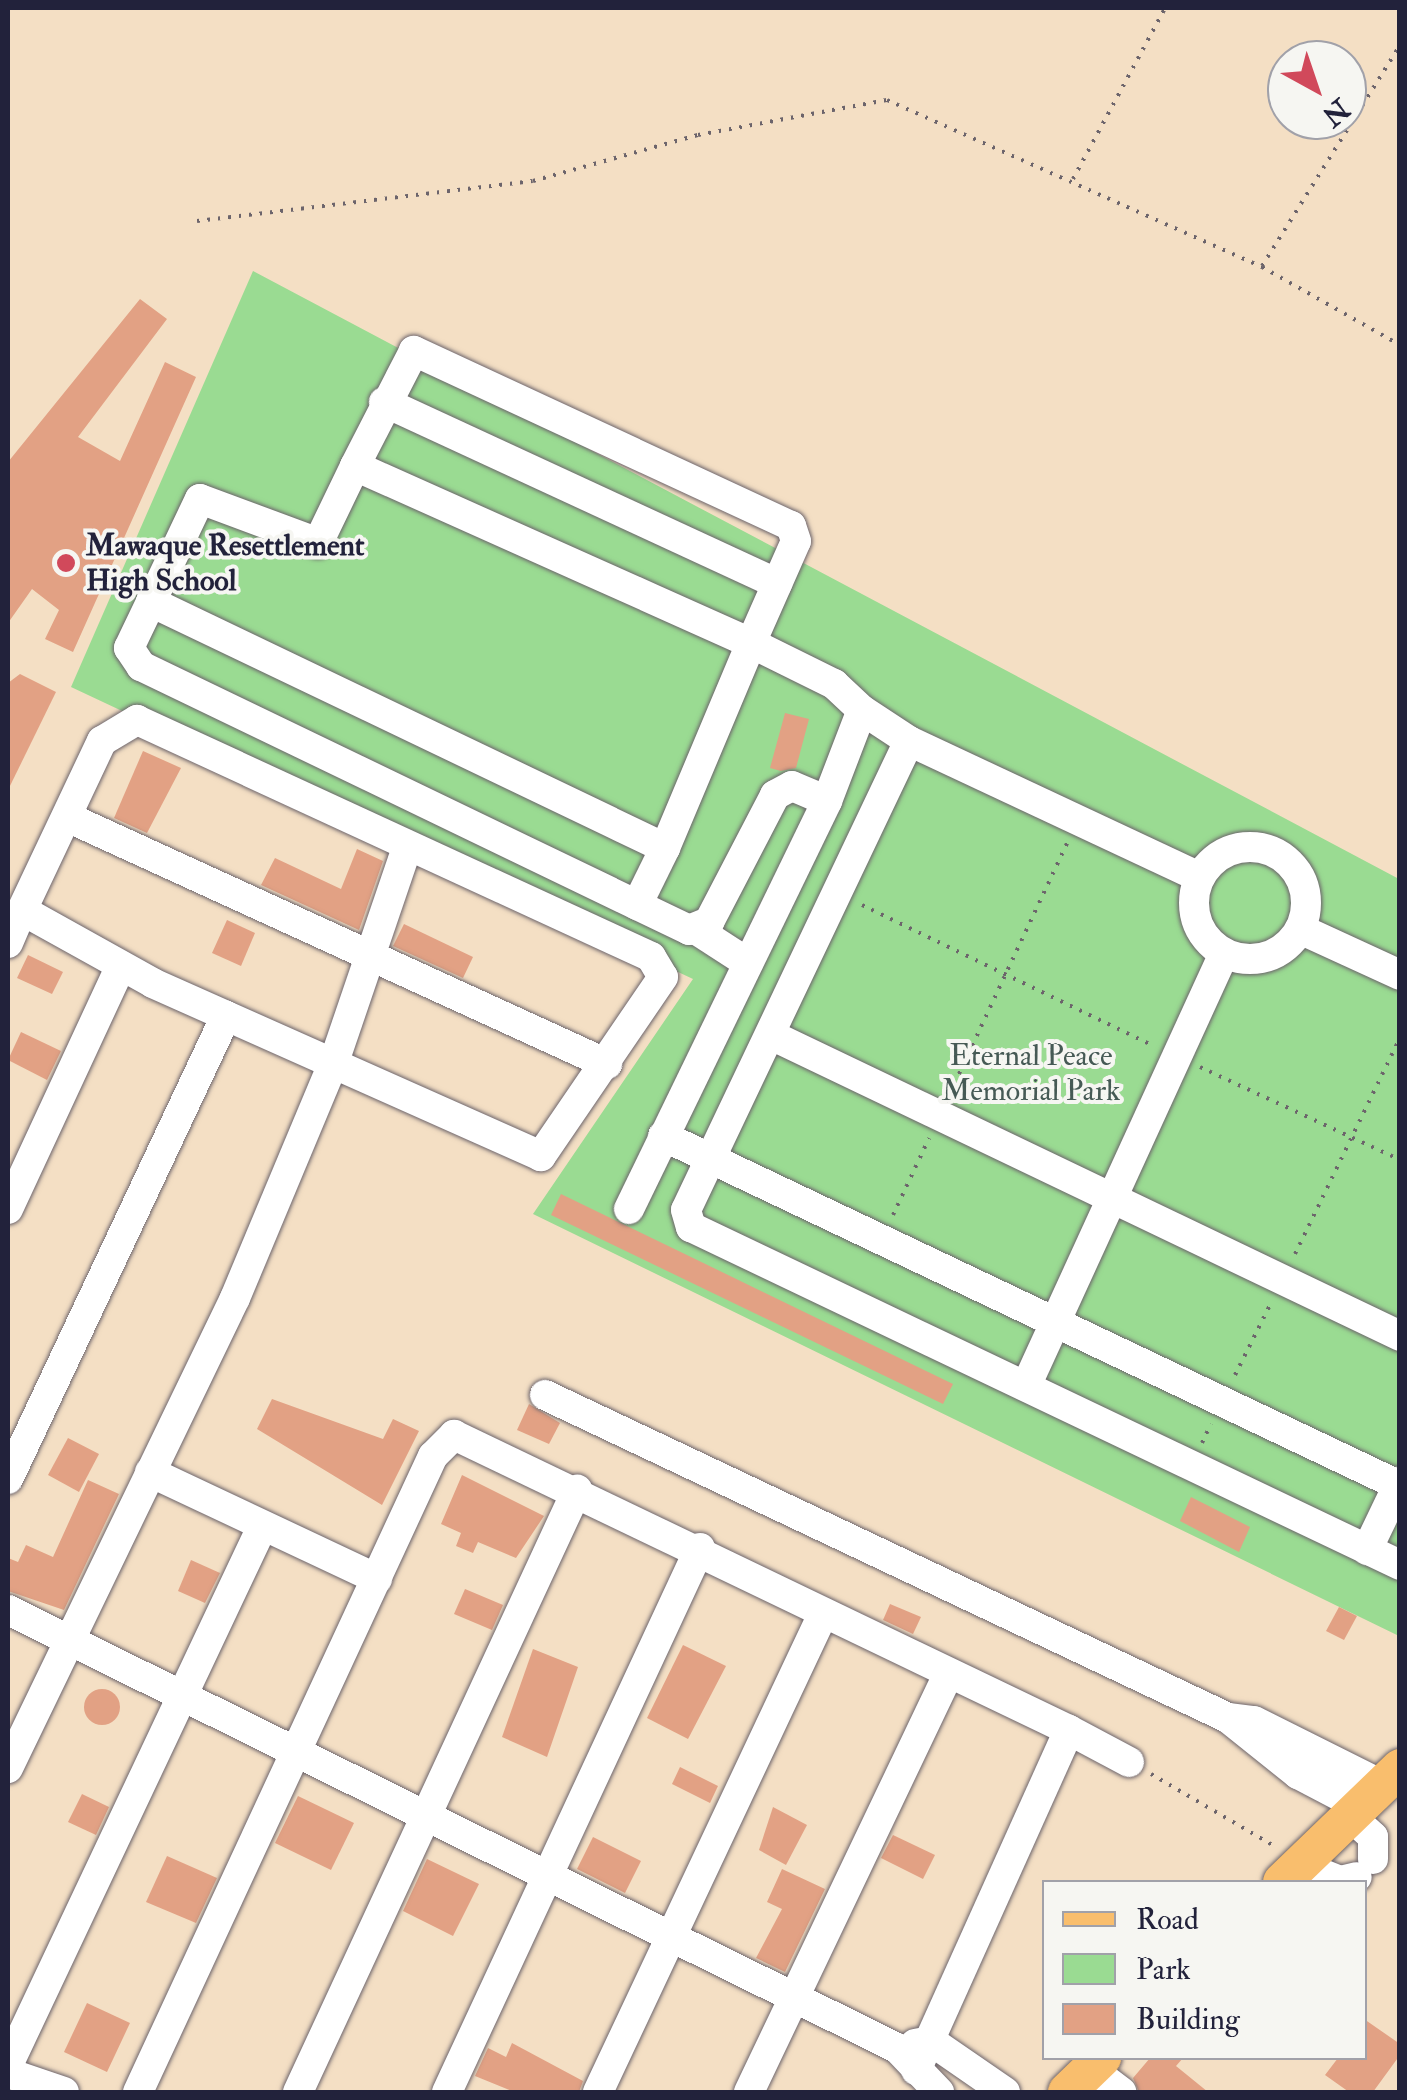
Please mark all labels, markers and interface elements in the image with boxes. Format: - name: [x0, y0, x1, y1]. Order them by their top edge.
- north arrow: [1267, 40, 1367, 140]
- text: N: [1314, 90, 1356, 133]
- place label: Mawaque Resettlement High School: [86, 528, 365, 598]
- marker: Mawaque Resettlement High School: [55, 552, 77, 574]
- park label: Eternal Peace Memorial Park: [942, 1038, 1120, 1108]
- legend: [1042, 1880, 1367, 2060]
- text: Road: [1136, 1901, 1199, 1938]
- text: Park: [1136, 1951, 1191, 1988]
- text: Building: [1136, 2001, 1240, 2038]

